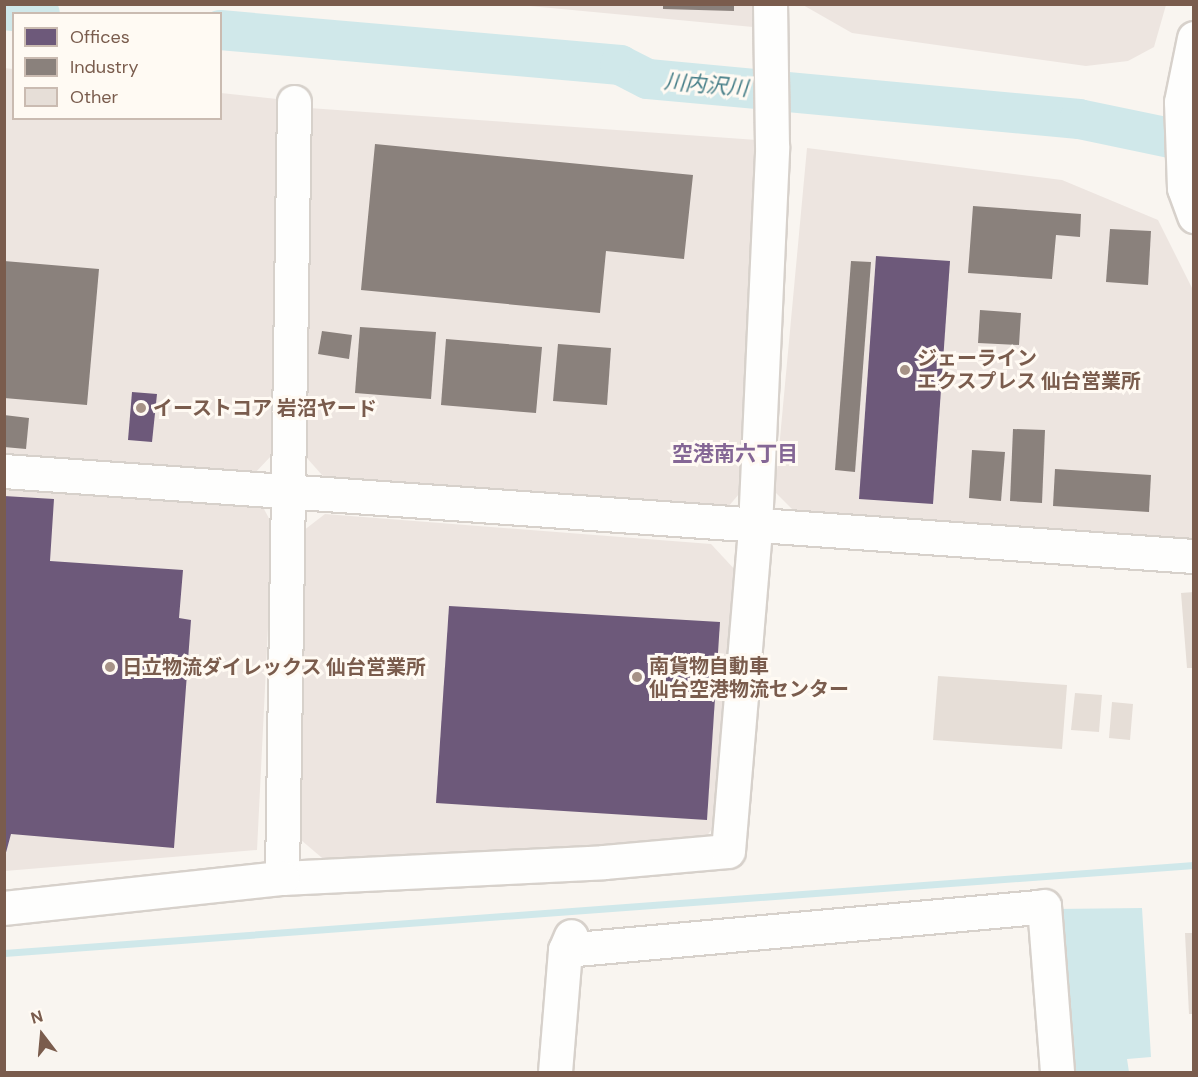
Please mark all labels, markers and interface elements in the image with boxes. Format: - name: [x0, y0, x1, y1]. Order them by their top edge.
- legend: [12, 12, 222, 120]
- text: Offices: [70, 25, 130, 49]
- text: Industry: [70, 55, 139, 79]
- water label: 川内沢川: [663, 69, 749, 101]
- text: Other: [70, 85, 118, 109]
- place label: ジェーライン エクスプレス 仙台営業所: [917, 346, 1142, 393]
- marker: ジェーライン エクスプレス 仙台営業所: [898, 363, 912, 377]
- place label: イーストコア 岩沼ヤード: [153, 396, 378, 420]
- marker: イーストコア 岩沼ヤード: [134, 401, 148, 415]
- district label: 空港南六丁目: [672, 441, 798, 467]
- place label: 南貨物自動車 仙台空港物流センター: [649, 654, 849, 701]
- place label: 日立物流ダイレックス 仙台営業所: [122, 655, 427, 679]
- marker: 日立物流ダイレックス 仙台営業所: [103, 660, 117, 674]
- marker: 南貨物自動車 仙台空港物流センター: [630, 670, 644, 684]
- north arrow: [12, 1005, 72, 1065]
- text: N: [28, 1006, 45, 1029]

